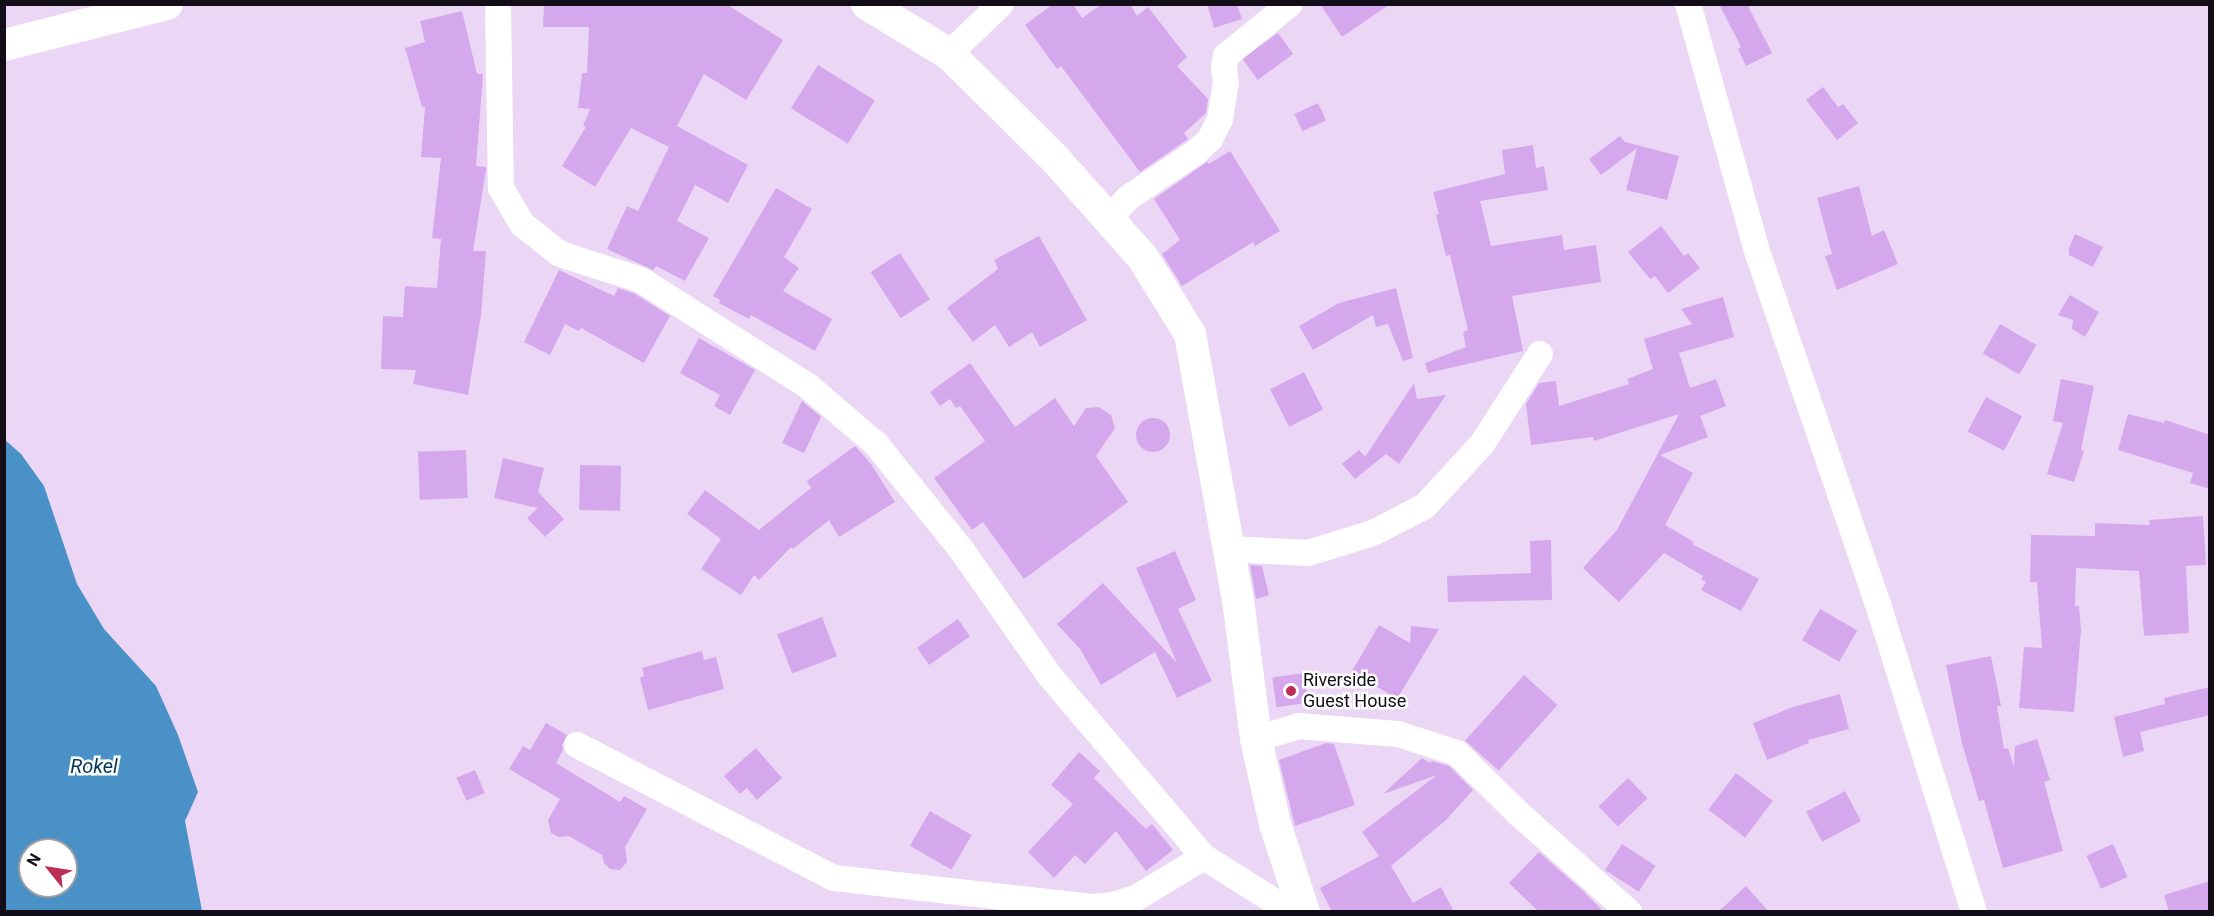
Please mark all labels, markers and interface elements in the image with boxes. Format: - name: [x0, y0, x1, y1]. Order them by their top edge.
- place label: Riverside Guest House: [1303, 670, 1406, 712]
- marker: Riverside Guest House: [1284, 684, 1298, 698]
- water label: Rokel: [70, 754, 118, 778]
- north arrow: [18, 838, 78, 898]
- text: N: [23, 850, 45, 869]

